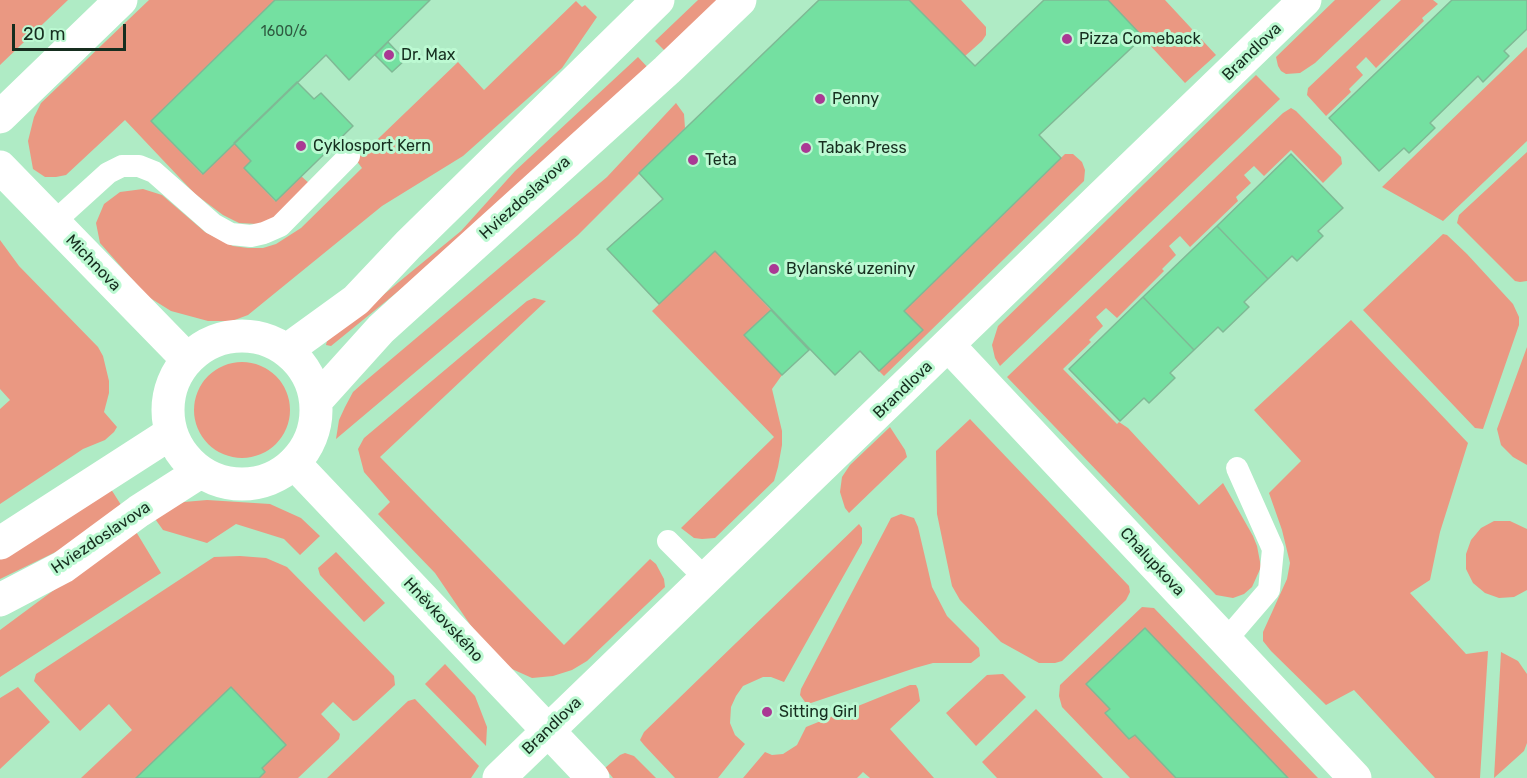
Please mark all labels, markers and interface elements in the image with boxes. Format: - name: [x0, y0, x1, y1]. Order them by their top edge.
- scale bar: [15, 12, 129, 50]
- street label: Brandlova: [1218, 19, 1286, 85]
- text: 20 m: [23, 23, 65, 45]
- house number: 1600/6: [261, 24, 307, 40]
- place label: Pizza Comeback: [1079, 29, 1201, 49]
- marker: Pizza Comeback: [1060, 32, 1074, 46]
- place label: Dr. Max: [401, 45, 455, 65]
- marker: Dr. Max: [382, 48, 396, 62]
- place label: Penny: [832, 89, 879, 109]
- marker: Penny: [813, 92, 827, 106]
- place label: Cyklosport Kern: [313, 136, 431, 156]
- place label: Tabak Press: [818, 138, 907, 158]
- marker: Cyklosport Kern: [294, 139, 308, 153]
- marker: Tabak Press: [799, 141, 813, 155]
- place label: Teta: [705, 150, 737, 170]
- street label: Hviezdoslavova: [476, 152, 574, 244]
- marker: Teta: [686, 153, 700, 167]
- street label: Michnova: [61, 231, 125, 295]
- place label: Bylanské uzeniny: [786, 259, 915, 279]
- marker: Bylanské uzeniny: [767, 262, 781, 276]
- street label: Brandlova: [869, 357, 937, 423]
- street label: Hviezdoslavova: [48, 498, 154, 578]
- street label: Chalupkova: [1116, 524, 1188, 600]
- street label: Hněvkovského: [399, 574, 487, 666]
- street label: Brandlova: [518, 693, 586, 759]
- place label: Sitting Girl: [779, 702, 857, 722]
- marker: Sitting Girl: [760, 705, 774, 719]

